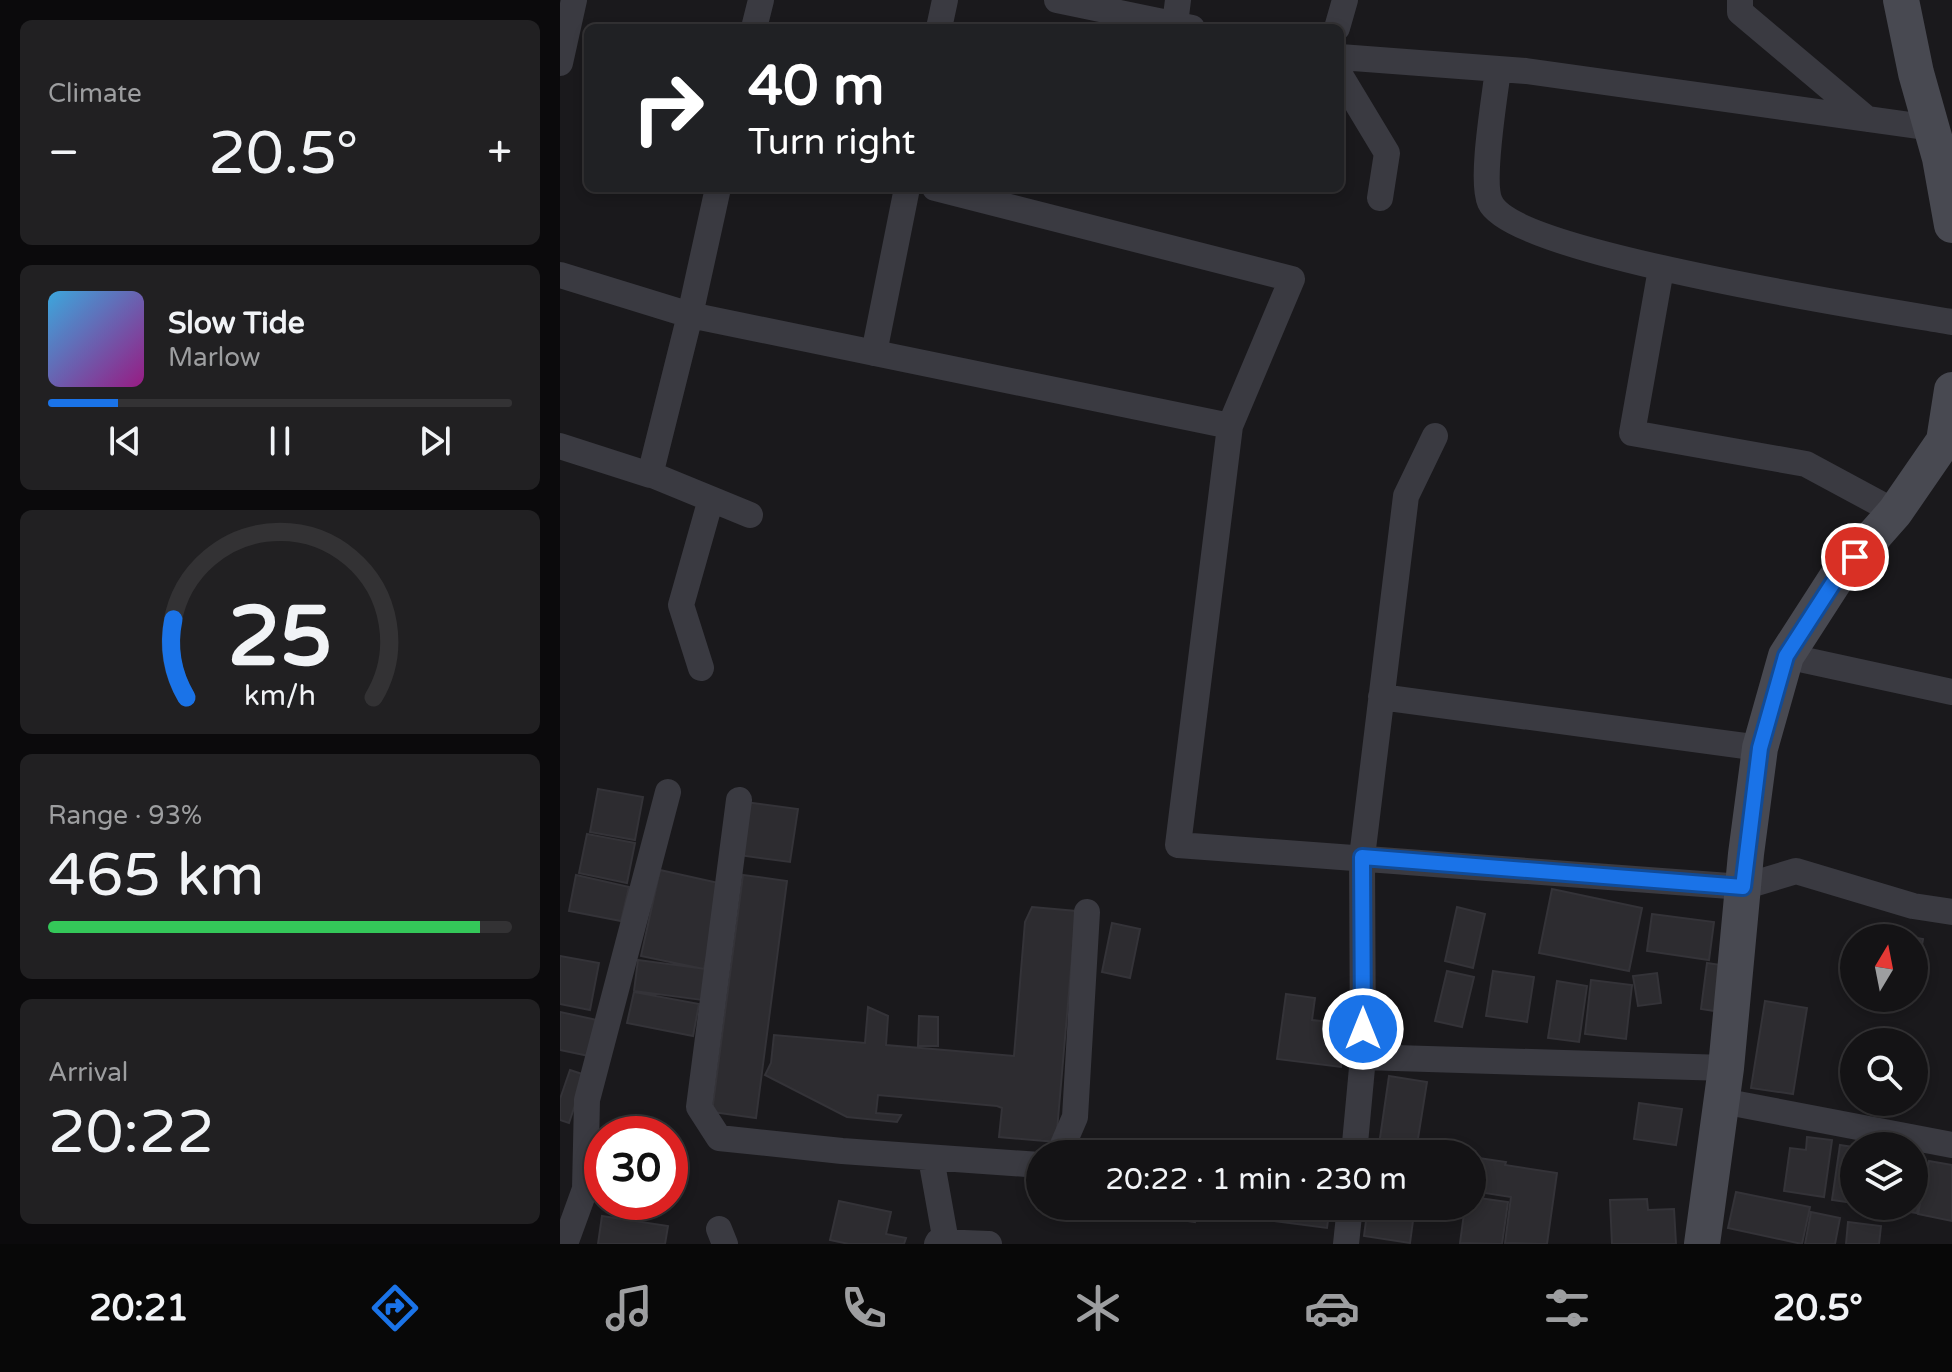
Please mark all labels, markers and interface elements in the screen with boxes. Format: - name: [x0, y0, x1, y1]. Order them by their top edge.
- text: 40 m: [748, 53, 884, 120]
- icon: right: [616, 56, 720, 160]
- text: Climate: [48, 78, 142, 109]
- text: 20.5°: [208, 118, 358, 190]
- text: Turn right: [748, 121, 915, 164]
- text: −: [48, 127, 79, 180]
- text: +: [487, 127, 512, 180]
- text: Slow Tide: [168, 305, 305, 342]
- text: Marlow: [168, 342, 260, 373]
- icon: previous: [103, 419, 147, 463]
- icon: pause: [258, 419, 302, 463]
- icon: next: [413, 419, 457, 463]
- pin: [1821, 523, 1889, 591]
- icon: arrive: [1833, 535, 1877, 579]
- text: 25: [228, 588, 332, 688]
- text: km/h: [244, 679, 316, 713]
- text: Range · 93%: [48, 800, 202, 831]
- text: 465 km: [48, 840, 264, 912]
- north arrow: [1840, 924, 1928, 1012]
- map controls: [1840, 924, 1928, 1220]
- position arrow: [1321, 987, 1405, 1071]
- button: search: [1840, 1028, 1928, 1116]
- text: Arrival: [48, 1057, 128, 1088]
- text: 20:22: [48, 1097, 214, 1169]
- speed limit sign: 30: [584, 1116, 688, 1220]
- button: layers: [1840, 1132, 1928, 1220]
- text: 20:22 · 1 min · 230 m: [1105, 1161, 1407, 1198]
- icon: directions: [367, 1280, 423, 1336]
- icon: music: [601, 1280, 657, 1336]
- icon: phone: [836, 1280, 892, 1336]
- icon: climate: [1070, 1280, 1126, 1336]
- icon: car: [1304, 1280, 1360, 1336]
- icon: filters: [1539, 1280, 1595, 1336]
- text: 20:21: [89, 1287, 189, 1330]
- text: 20.5°: [1773, 1287, 1863, 1330]

